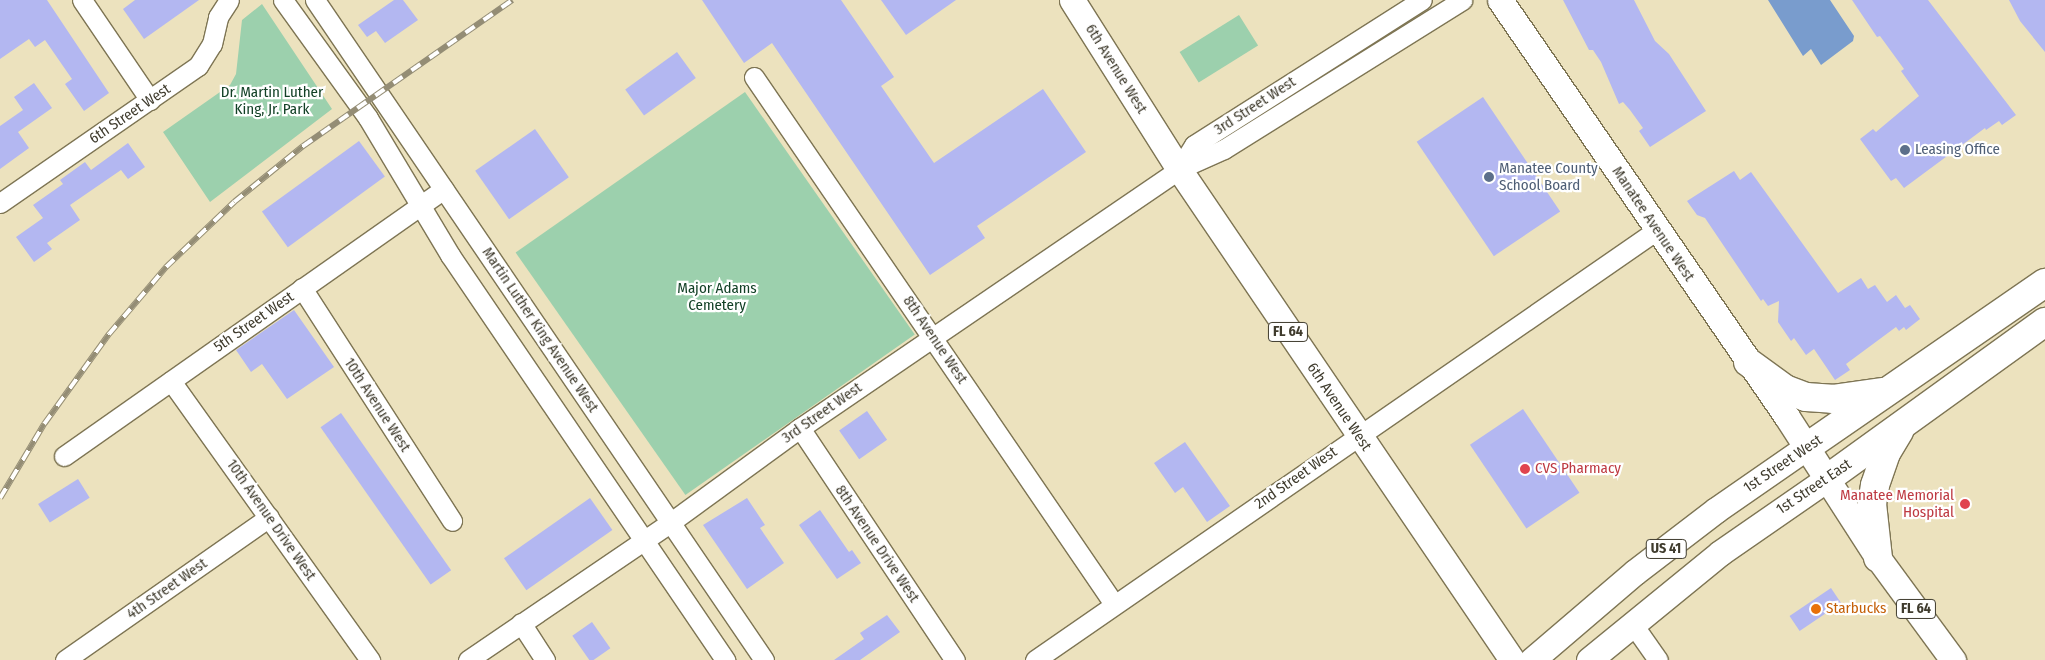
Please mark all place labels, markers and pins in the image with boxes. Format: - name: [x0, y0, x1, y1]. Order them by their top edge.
- place label: Leasing Office: [1915, 141, 2000, 159]
- marker: Leasing Office: [1899, 144, 1911, 156]
- place label: Manatee County School Board: [1499, 159, 1598, 194]
- marker: Manatee County School Board: [1483, 171, 1495, 183]
- place label: CVS Pharmacy: [1535, 460, 1621, 478]
- marker: CVS Pharmacy: [1519, 463, 1531, 475]
- place label: Manatee Memorial Hospital: [1840, 486, 1954, 521]
- marker: Manatee Memorial Hospital: [1958, 497, 1972, 511]
- place label: Starbucks: [1826, 600, 1886, 618]
- marker: Starbucks: [1810, 603, 1822, 615]

